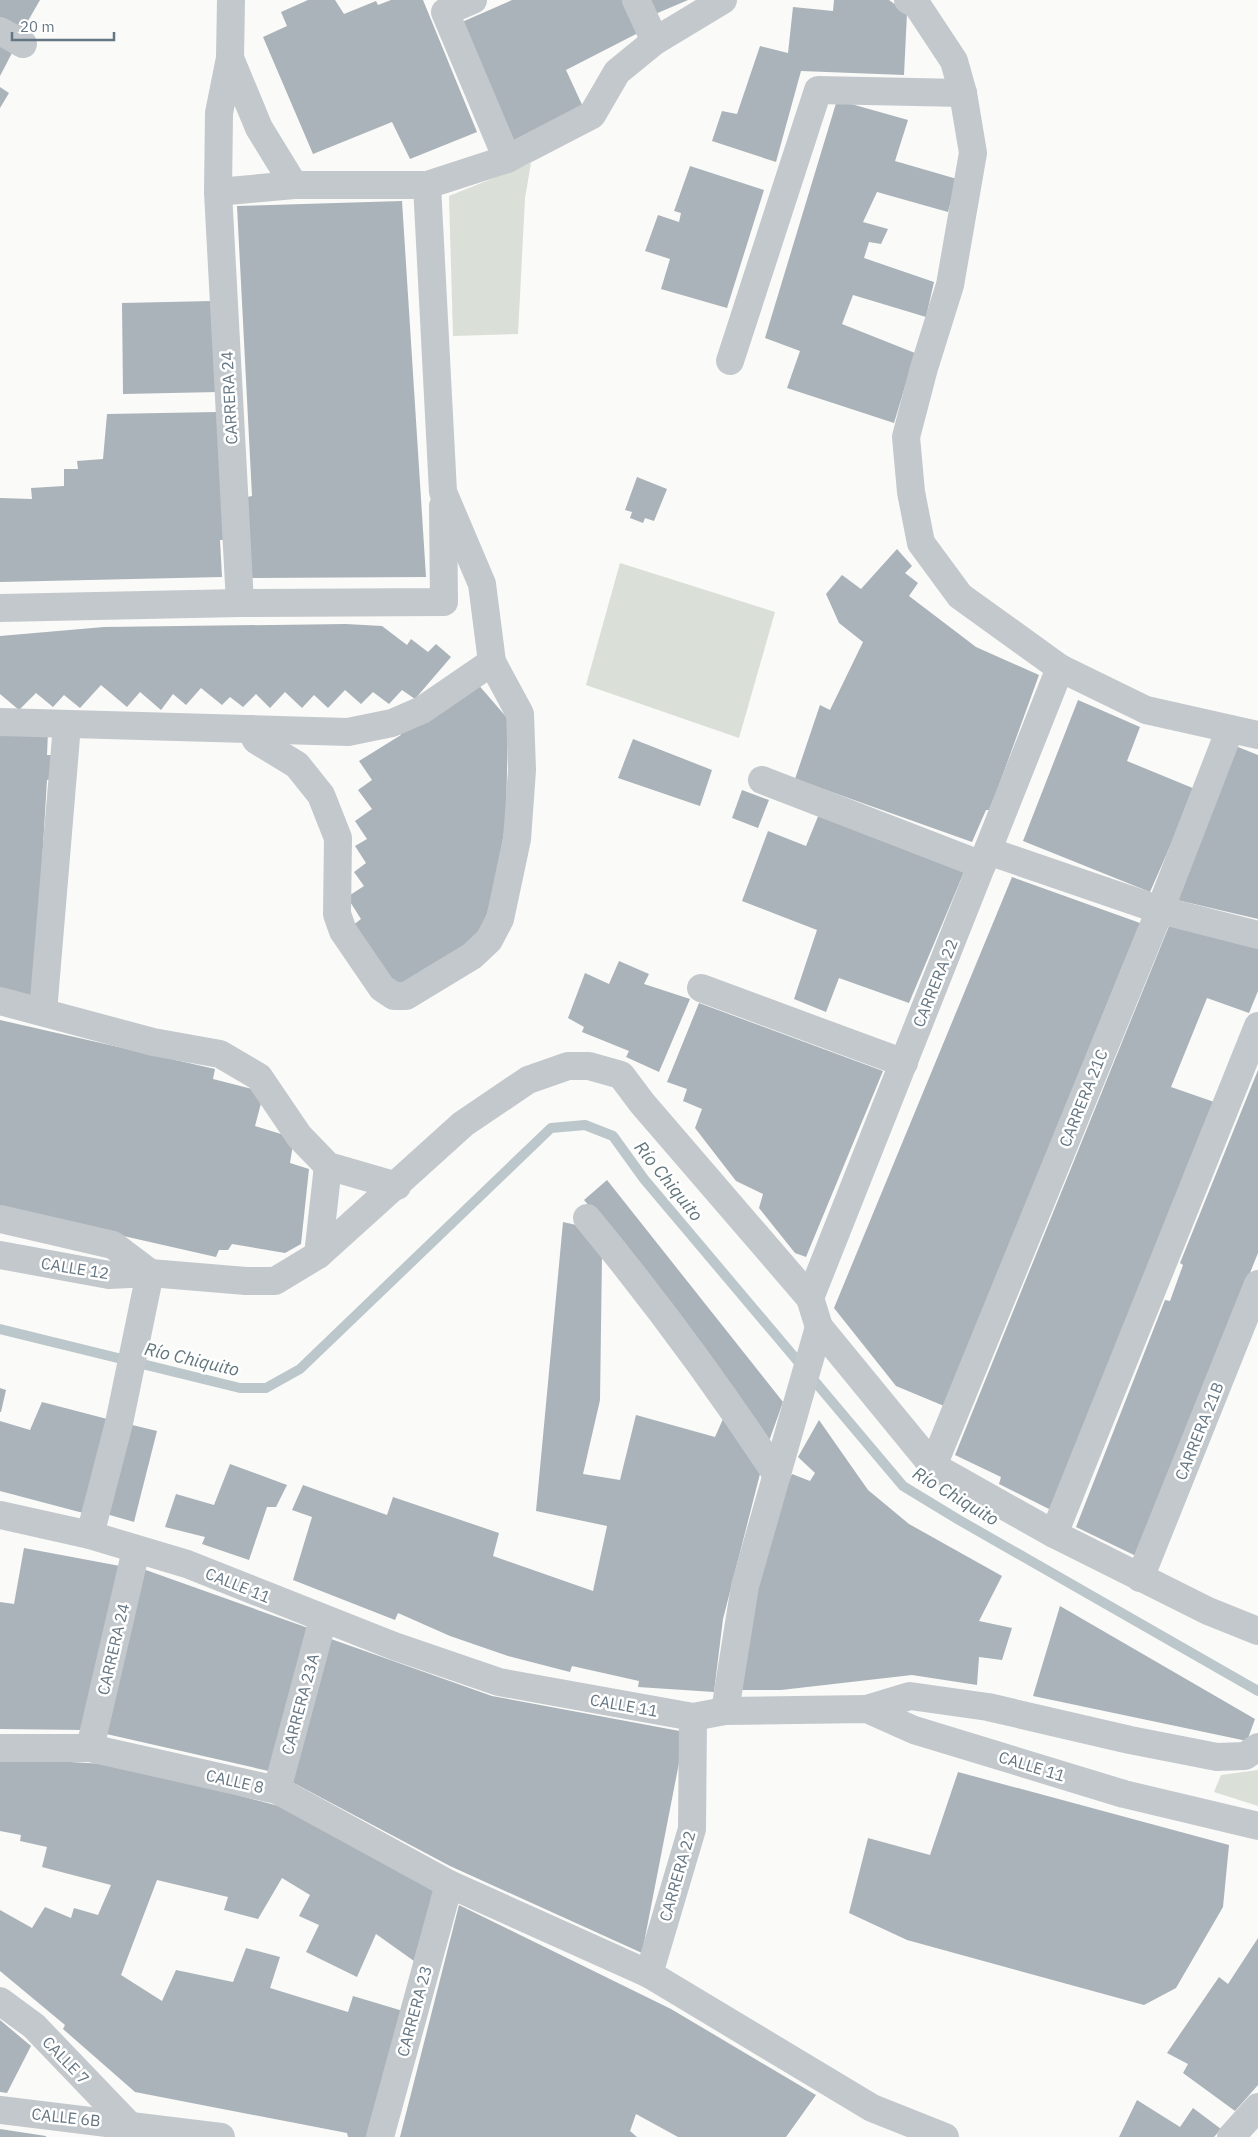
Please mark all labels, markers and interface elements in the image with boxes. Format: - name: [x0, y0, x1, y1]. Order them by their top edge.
- scale bar: [12, 10, 115, 42]
- text: 20 m: [20, 17, 55, 36]
- street label: CARRERA 24: [217, 351, 241, 445]
- street label: CARRERA 22: [908, 936, 962, 1030]
- street label: CARRERA 21C: [1054, 1046, 1112, 1150]
- water label: Río Chiquito: [630, 1136, 708, 1226]
- street label: CALLE 12: [40, 1253, 110, 1283]
- water label: Río Chiquito: [142, 1337, 242, 1381]
- street label: CARRERA 21B: [1170, 1379, 1228, 1483]
- water label: Río Chiquito: [909, 1461, 1003, 1531]
- street label: CALLE 11: [202, 1563, 274, 1607]
- street label: CARRERA 24: [93, 1601, 133, 1697]
- street label: CARRERA 23A: [277, 1651, 323, 1757]
- street label: CALLE 11: [589, 1689, 659, 1721]
- street label: CALLE 11: [996, 1746, 1068, 1786]
- street label: CALLE 8: [204, 1765, 266, 1797]
- street label: CARRERA 22: [655, 1828, 699, 1924]
- street label: CARRERA 23: [392, 1963, 436, 2059]
- street label: CALLE 7: [38, 2032, 94, 2088]
- street label: CALLE 6B: [30, 2103, 102, 2131]

